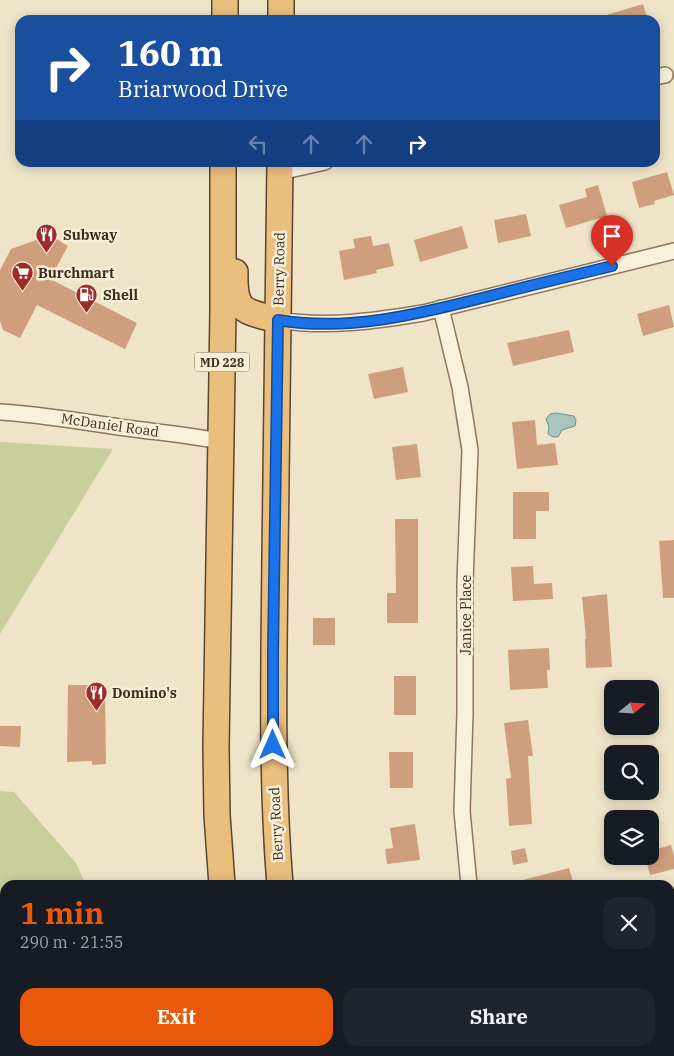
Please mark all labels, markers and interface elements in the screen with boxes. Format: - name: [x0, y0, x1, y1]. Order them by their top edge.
- text: 160 m: [118, 30, 223, 76]
- icon: right: [35, 35, 100, 100]
- text: Briarwood Drive: [118, 74, 288, 103]
- icon: left: [244, 130, 272, 158]
- icon: ahead: [297, 130, 325, 158]
- icon: ahead: [350, 130, 378, 158]
- icon: right: [403, 130, 431, 158]
- pin: [591, 215, 633, 266]
- icon: arrive: [598, 222, 626, 250]
- restaurant icon: Subway: [35, 223, 59, 254]
- place label: Subway: [63, 226, 117, 244]
- street label: Berry Road: [269, 231, 289, 306]
- supermarket icon: Burchmart: [10, 261, 34, 292]
- place label: Burchmart: [38, 264, 114, 282]
- fuel station icon: Shell: [75, 283, 99, 314]
- place label: Shell: [103, 286, 138, 304]
- road number: MD 228: [194, 352, 250, 372]
- street label: McDaniel Road: [60, 409, 161, 441]
- street label: Janice Place: [457, 575, 475, 655]
- north arrow: [604, 680, 659, 735]
- map controls: [604, 680, 659, 865]
- restaurant icon: Domino's: [84, 681, 108, 712]
- place label: Domino's: [112, 684, 177, 702]
- position arrow: [246, 718, 298, 770]
- button: search: [604, 745, 659, 800]
- street label: Berry Road: [265, 786, 287, 861]
- button: layers: [604, 810, 659, 865]
- text: 1 min: [20, 893, 104, 932]
- button: close: [603, 897, 655, 949]
- text: 290 m · 21:55: [20, 932, 123, 952]
- button: Exit: [20, 988, 333, 1046]
- button: Share: [343, 988, 655, 1046]

